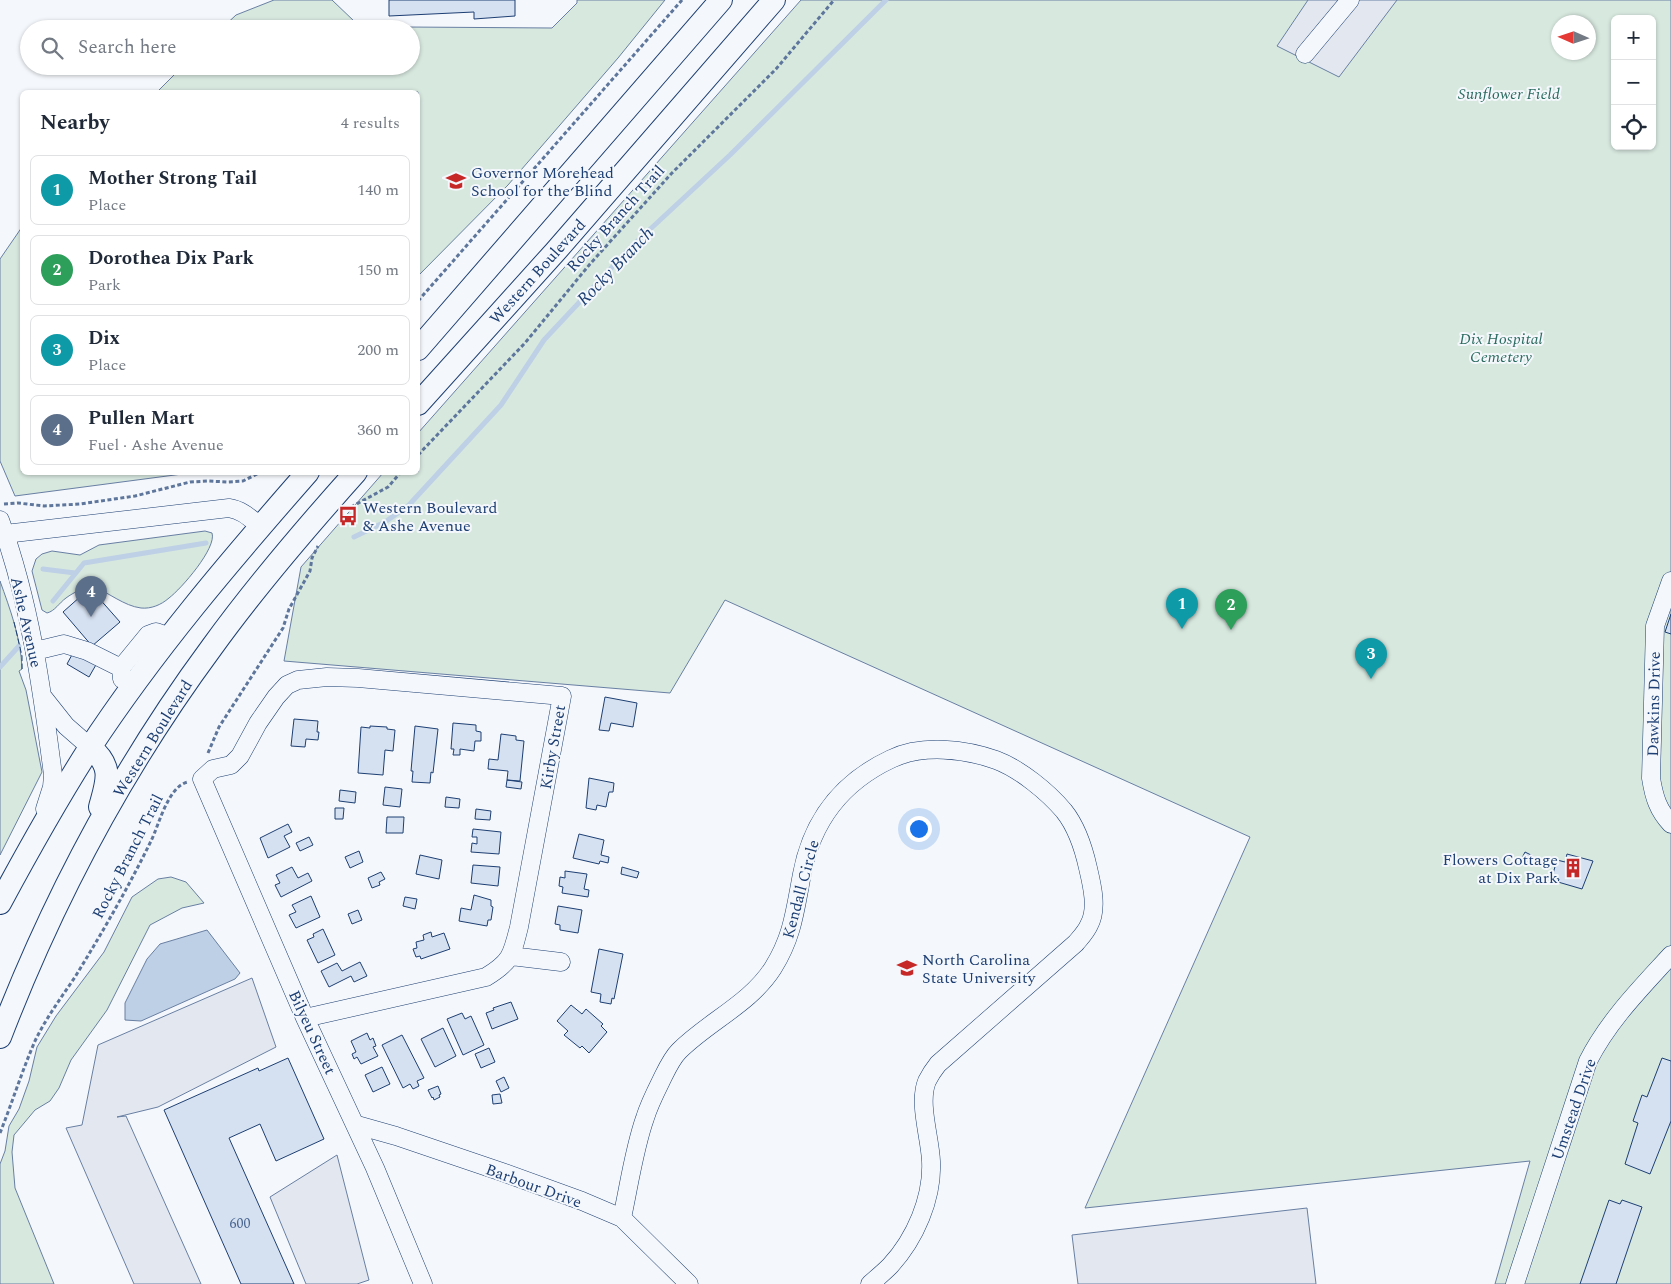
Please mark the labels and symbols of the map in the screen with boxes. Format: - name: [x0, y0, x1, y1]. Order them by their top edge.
- north arrow: [1551, 15, 1596, 60]
- park label: Sunflower Field: [1458, 82, 1560, 106]
- place label: Governor Morehead School for the Blind: [471, 161, 614, 203]
- street label: Rocky Branch Trail: [562, 161, 668, 275]
- school or university icon: Governor Morehead School for the Blind: [445, 170, 467, 192]
- street label: Western Boulevard: [484, 214, 592, 330]
- water label: Rocky Branch: [572, 222, 658, 310]
- park label: Dix Hospital Cemetery: [1459, 327, 1543, 369]
- place label: Western Boulevard & Ashe Avenue: [363, 496, 498, 538]
- bus stop icon: Western Boulevard & Ashe Avenue: [337, 505, 359, 527]
- street label: Ashe Avenue: [4, 574, 48, 670]
- pin: 4: [75, 576, 107, 617]
- pin: 1: [1166, 588, 1198, 629]
- pin: 2: [1215, 589, 1247, 630]
- pin: 3: [1355, 638, 1387, 679]
- street label: Dawkins Drive: [1641, 651, 1667, 757]
- street label: Western Boulevard: [107, 675, 199, 802]
- street label: Kirby Street: [534, 703, 572, 791]
- street label: Rocky Branch Trail: [86, 790, 170, 923]
- your location: [906, 816, 932, 842]
- street label: Kendall Circle: [776, 837, 826, 941]
- place label: Flowers Cottage at Dix Park: [1442, 848, 1558, 890]
- building icon: Flowers Cottage at Dix Park: [1562, 857, 1584, 879]
- place label: North Carolina State University: [922, 948, 1037, 990]
- school or university icon: North Carolina State University: [896, 957, 918, 979]
- street label: Bilyeu Street: [282, 986, 342, 1079]
- street label: Umstead Drive: [1545, 1055, 1603, 1164]
- street label: Barbour Drive: [482, 1157, 585, 1214]
- house number: 600: [230, 1213, 251, 1234]

